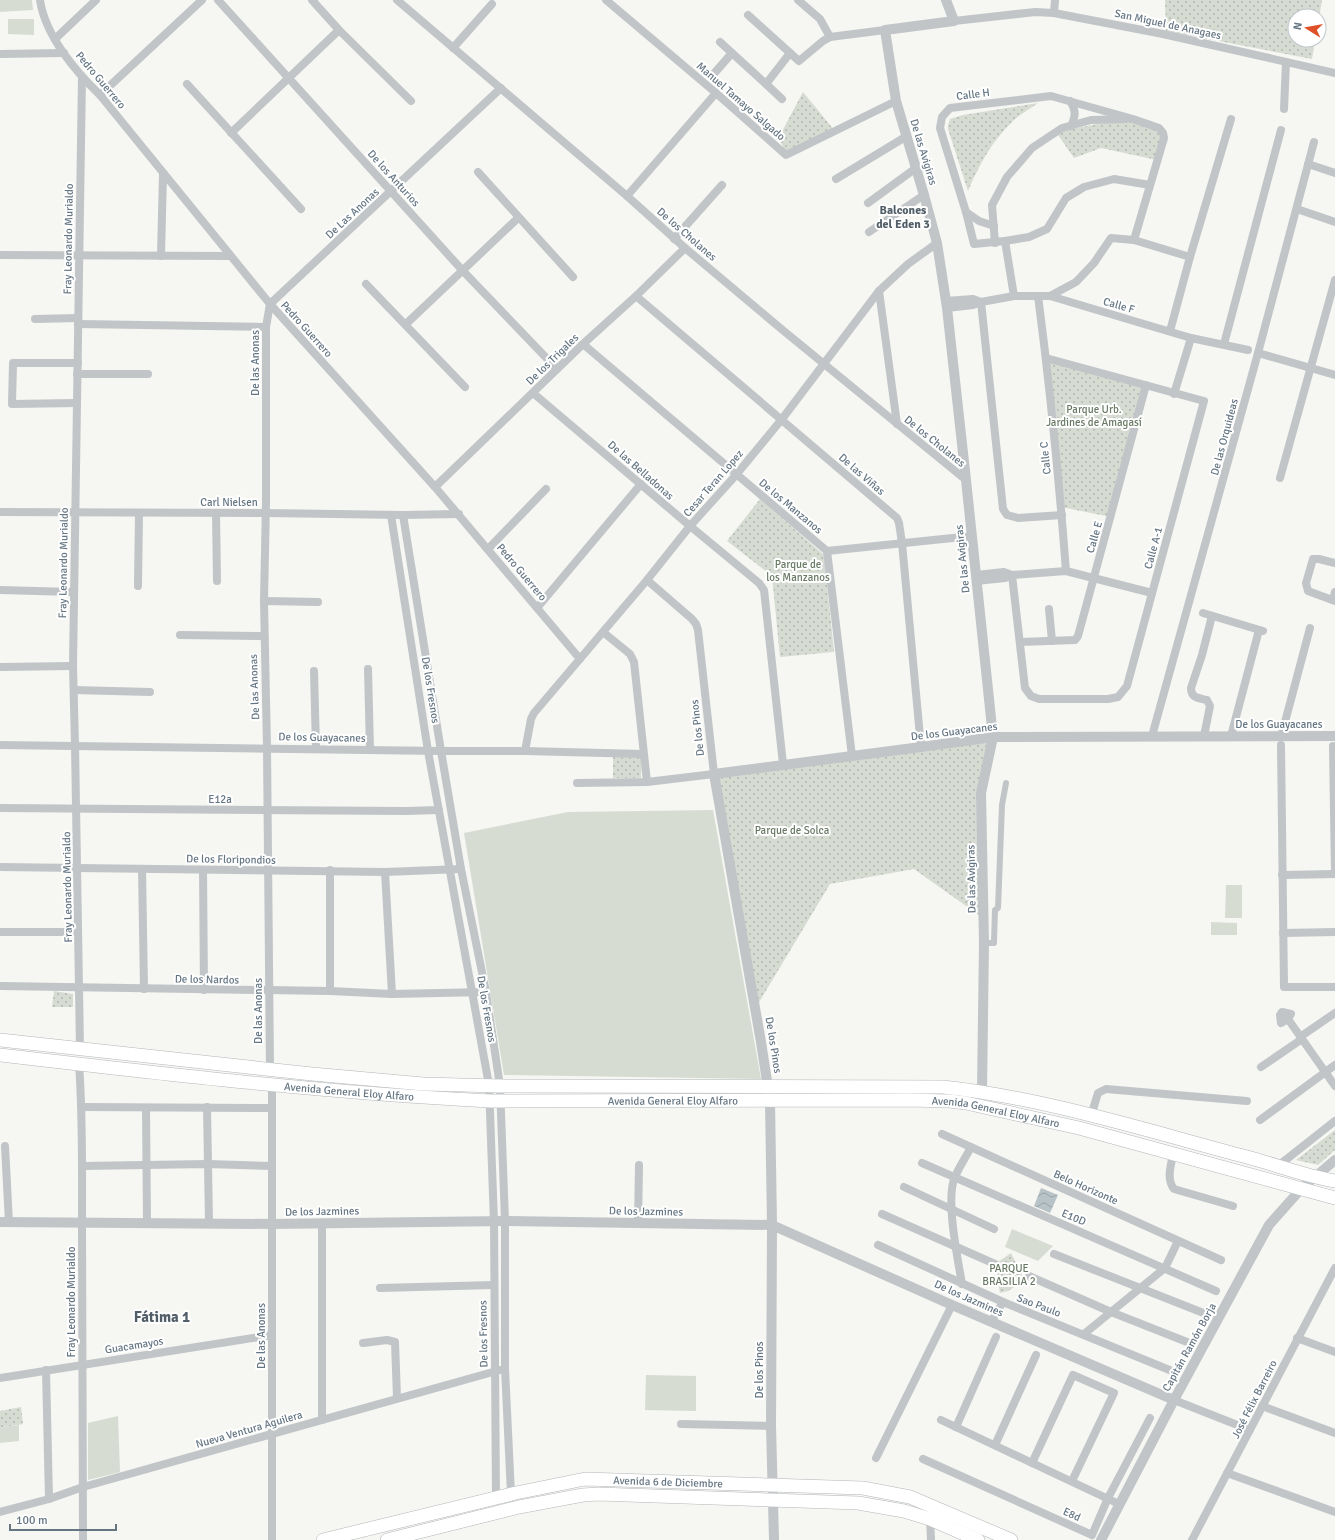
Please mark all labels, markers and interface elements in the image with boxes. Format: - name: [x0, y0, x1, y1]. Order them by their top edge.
- street label: San Miguel de Anagaes: [1113, 7, 1223, 42]
- north arrow: [1287, 8, 1327, 48]
- text: N: [1291, 21, 1305, 31]
- street label: Pedro Guerrero: [73, 49, 129, 112]
- street label: Manuel Tamayo Salgado: [694, 59, 788, 143]
- street label: Calle H: [956, 86, 991, 103]
- street label: De las Avigiras: [907, 117, 940, 187]
- street label: De los Anturios: [365, 147, 422, 209]
- street label: Fray Leonardo Murialdo: [61, 183, 76, 295]
- street label: De Las Anonas: [323, 185, 382, 241]
- district label: Balcones del Eden 3: [876, 203, 930, 232]
- street label: De los Cholanes: [654, 205, 719, 264]
- street label: Calle F: [1102, 295, 1136, 316]
- street label: Pedro Guerrero: [278, 299, 335, 360]
- street label: De las Anonas: [249, 330, 262, 396]
- street label: De los Trigales: [523, 331, 581, 388]
- street label: De las Orquideas: [1208, 397, 1241, 477]
- park label: Parque Urb. Jardines de Amagasí: [1046, 403, 1142, 429]
- street label: De los Cholanes: [902, 413, 968, 470]
- street label: De las Belladonas: [605, 438, 676, 503]
- street label: Calle C: [1037, 441, 1054, 475]
- street label: Cesar Teran Lopez: [681, 447, 746, 519]
- street label: De las Viñas: [836, 451, 888, 498]
- street label: De los Manzanos: [756, 476, 825, 537]
- street label: Carl Nielsen: [200, 496, 258, 509]
- street label: Fray Leonardo Murialdo: [56, 507, 71, 619]
- street label: Calle E: [1084, 520, 1105, 555]
- street label: De las Avigiras: [952, 524, 973, 594]
- street label: Calle A-1: [1142, 526, 1165, 570]
- street label: Pedro Guerrero: [494, 541, 550, 604]
- park label: Parque de los Manzanos: [766, 558, 830, 584]
- street label: De las Anonas: [247, 654, 262, 720]
- street label: De los Fresnos: [419, 656, 442, 725]
- street label: De los Pinos: [688, 699, 707, 757]
- street label: De los Guayacanes: [1235, 718, 1323, 731]
- street label: De los Guayacanes: [910, 720, 998, 743]
- street label: De los Guayacanes: [278, 730, 366, 745]
- street label: E12a: [208, 793, 232, 806]
- park label: Parque de Solca: [755, 824, 830, 837]
- street label: Fray Leonardo Murialdo: [60, 831, 75, 943]
- street label: De las Avigiras: [964, 844, 979, 913]
- street label: De los Floripondios: [186, 852, 276, 867]
- street label: De los Nardos: [175, 972, 240, 987]
- street label: De los Fresnos: [474, 975, 499, 1044]
- street label: De las Anonas: [252, 978, 265, 1044]
- street label: De los Pinos: [763, 1016, 784, 1074]
- street label: Avenida General Eloy Alfaro: [284, 1080, 415, 1104]
- street label: Avenida General Eloy Alfaro: [608, 1094, 738, 1108]
- street label: Avenida General Eloy Alfaro: [931, 1095, 1061, 1131]
- street label: Belo Horizonte: [1051, 1167, 1120, 1208]
- street label: De los Jazmines: [285, 1204, 359, 1219]
- street label: De los Jazmines: [609, 1204, 683, 1219]
- street label: E10D: [1060, 1207, 1088, 1228]
- street label: Fray Leonardo Murialdo: [65, 1246, 78, 1358]
- park label: PARQUE BRASILIA 2: [982, 1262, 1036, 1288]
- street label: De los Jazmines: [932, 1277, 1006, 1320]
- street label: Sao Paulo: [1015, 1291, 1063, 1320]
- street label: De los Fresnos: [476, 1300, 491, 1368]
- street label: Capitán Ramón Borja: [1160, 1300, 1219, 1394]
- street label: De las Anonas: [255, 1303, 268, 1369]
- district label: Fátima 1: [134, 1308, 190, 1326]
- street label: Guacamayos: [104, 1334, 164, 1357]
- street label: De los Pinos: [753, 1341, 766, 1398]
- street label: José Félix Barreiro: [1229, 1358, 1280, 1441]
- street label: Nueva Ventura Aguilera: [194, 1408, 304, 1451]
- street label: Avenida 6 de Diciembre: [613, 1474, 723, 1490]
- street label: E8d: [1061, 1505, 1083, 1524]
- scale bar: [10, 1506, 116, 1532]
- text: 100 m: [16, 1513, 48, 1528]

